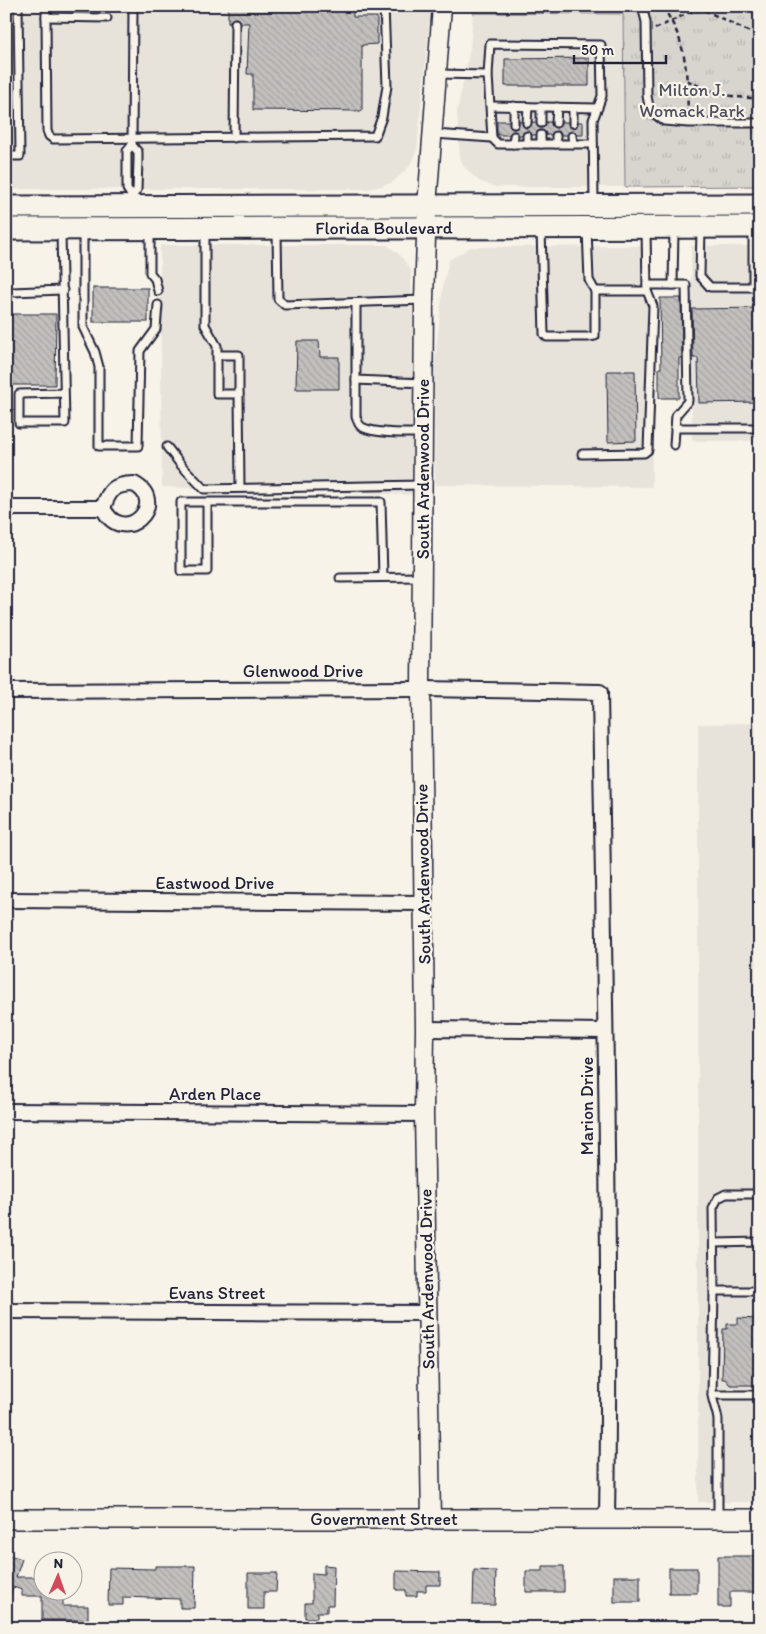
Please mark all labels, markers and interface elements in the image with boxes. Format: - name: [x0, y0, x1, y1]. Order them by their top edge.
- scale bar: [574, 32, 666, 64]
- text: 50 m: [581, 41, 614, 59]
- park label: Milton J. Womack Park: [639, 79, 745, 122]
- street label: Florida Boulevard: [315, 217, 453, 239]
- street label: South Ardenwood Drive: [412, 379, 434, 559]
- street label: Glenwood Drive: [243, 660, 363, 682]
- street label: South Ardenwood Drive: [410, 784, 436, 964]
- street label: Eastwood Drive: [156, 872, 274, 894]
- street label: Marion Drive: [576, 1057, 598, 1155]
- street label: Arden Place: [169, 1083, 261, 1105]
- street label: South Ardenwood Drive: [414, 1189, 440, 1369]
- street label: Evans Street: [169, 1282, 266, 1304]
- street label: Government Street: [310, 1508, 458, 1530]
- north arrow: [32, 1552, 82, 1602]
- text: N: [53, 1555, 63, 1572]

